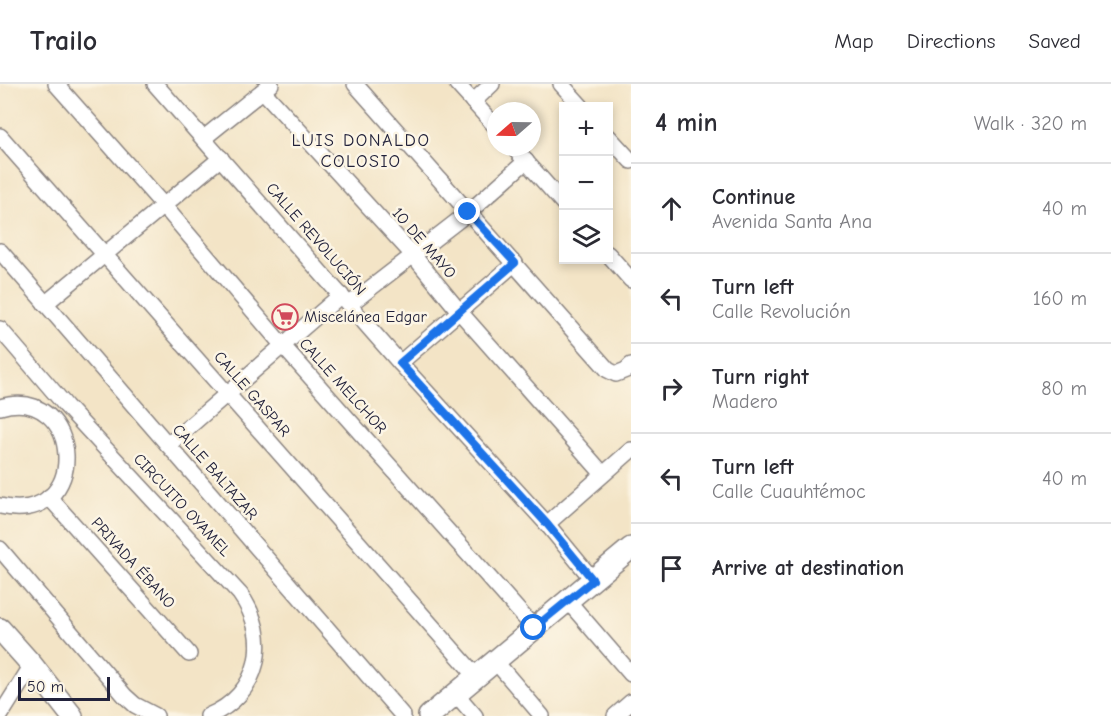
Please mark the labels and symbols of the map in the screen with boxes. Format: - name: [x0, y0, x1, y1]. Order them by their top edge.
- north arrow: [487, 102, 541, 156]
- district label: LUIS DONALDO COLOSIO: [292, 130, 430, 172]
- street label: CALLE REVOLUCIÓN: [262, 179, 370, 299]
- route end: [454, 198, 480, 224]
- street label: 1O DE MAYO: [388, 204, 460, 282]
- supermarket icon: Miscelánea Edgar: [270, 302, 300, 332]
- place label: Miscelánea Edgar: [304, 308, 427, 326]
- street label: CALLE MELCHOR: [296, 335, 391, 438]
- street label: CALLE GASPAR: [210, 348, 294, 441]
- street label: CALLE BALTAZAR: [169, 421, 262, 524]
- street label: CIRCUITO OYAMEL: [130, 450, 234, 560]
- street label: PRIVADA ÉBANO: [87, 513, 179, 612]
- route start: [520, 614, 546, 640]
- scale bar: [18, 674, 110, 702]

